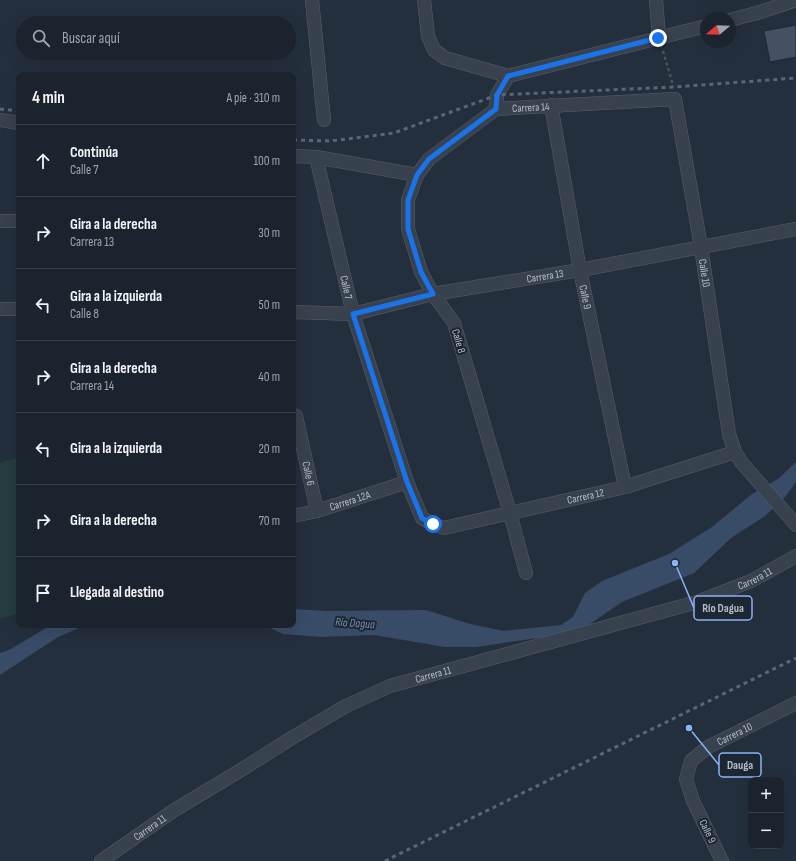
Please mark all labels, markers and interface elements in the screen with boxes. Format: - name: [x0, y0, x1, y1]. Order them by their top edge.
- north arrow: [700, 12, 736, 48]
- search box: [16, 16, 296, 60]
- icon: search: [30, 27, 52, 49]
- text: Buscar aquí: [62, 29, 120, 48]
- route end: [649, 29, 667, 47]
- text: 4 min: [32, 88, 65, 108]
- text: A pie · 310 m: [226, 90, 280, 106]
- street label: Carrera 14: [512, 100, 550, 115]
- text: Continúa: [70, 143, 118, 162]
- icon: ahead: [32, 150, 54, 172]
- text: 100 m: [253, 153, 280, 169]
- text: Calle 7: [70, 162, 98, 178]
- text: Gira a la derecha: [70, 215, 157, 234]
- icon: right: [32, 222, 54, 244]
- text: 30 m: [258, 225, 280, 241]
- text: Carrera 13: [70, 234, 114, 250]
- street label: Calle 10: [696, 258, 713, 288]
- street label: Carrera 13: [526, 267, 565, 286]
- street label: Calle 7: [337, 274, 355, 301]
- street label: Calle 9: [576, 284, 594, 310]
- text: Gira a la izquierda: [70, 287, 162, 306]
- icon: left: [32, 294, 54, 316]
- text: 50 m: [259, 297, 280, 313]
- text: Calle 8: [70, 306, 99, 322]
- street label: Calle 8: [449, 328, 468, 355]
- text: Gira a la derecha: [70, 359, 157, 378]
- icon: right: [32, 366, 54, 388]
- text: 40 m: [258, 369, 280, 385]
- text: Carrera 14: [70, 378, 114, 394]
- icon: left: [32, 438, 54, 460]
- text: Gira a la izquierda: [70, 439, 162, 458]
- text: 20 m: [258, 441, 280, 457]
- street label: Calle 6: [299, 460, 317, 487]
- street label: Carrera 12: [566, 486, 606, 507]
- street label: Carrera 12A: [328, 488, 372, 514]
- icon: right: [32, 510, 54, 532]
- text: Gira a la derecha: [70, 511, 157, 530]
- text: 70 m: [259, 513, 280, 529]
- route start: [424, 515, 442, 533]
- street label: Carrera 11: [736, 565, 774, 593]
- icon: arrive: [32, 582, 54, 604]
- text: Llegada al destino: [70, 583, 164, 602]
- callout: Río Dagua: [694, 596, 752, 620]
- text: Río Dagua: [702, 601, 744, 616]
- water label: Río Dagua: [335, 615, 375, 632]
- street label: Carrera 11: [414, 664, 453, 686]
- street label: Carrera 10: [715, 720, 755, 748]
- callout: Dauga: [719, 753, 761, 777]
- text: Dauga: [727, 758, 753, 773]
- map controls: [748, 777, 784, 849]
- button: +: [748, 777, 784, 813]
- street label: Carrera 11: [131, 812, 169, 844]
- button: −: [748, 813, 784, 849]
- street label: Calle 9: [696, 817, 719, 845]

